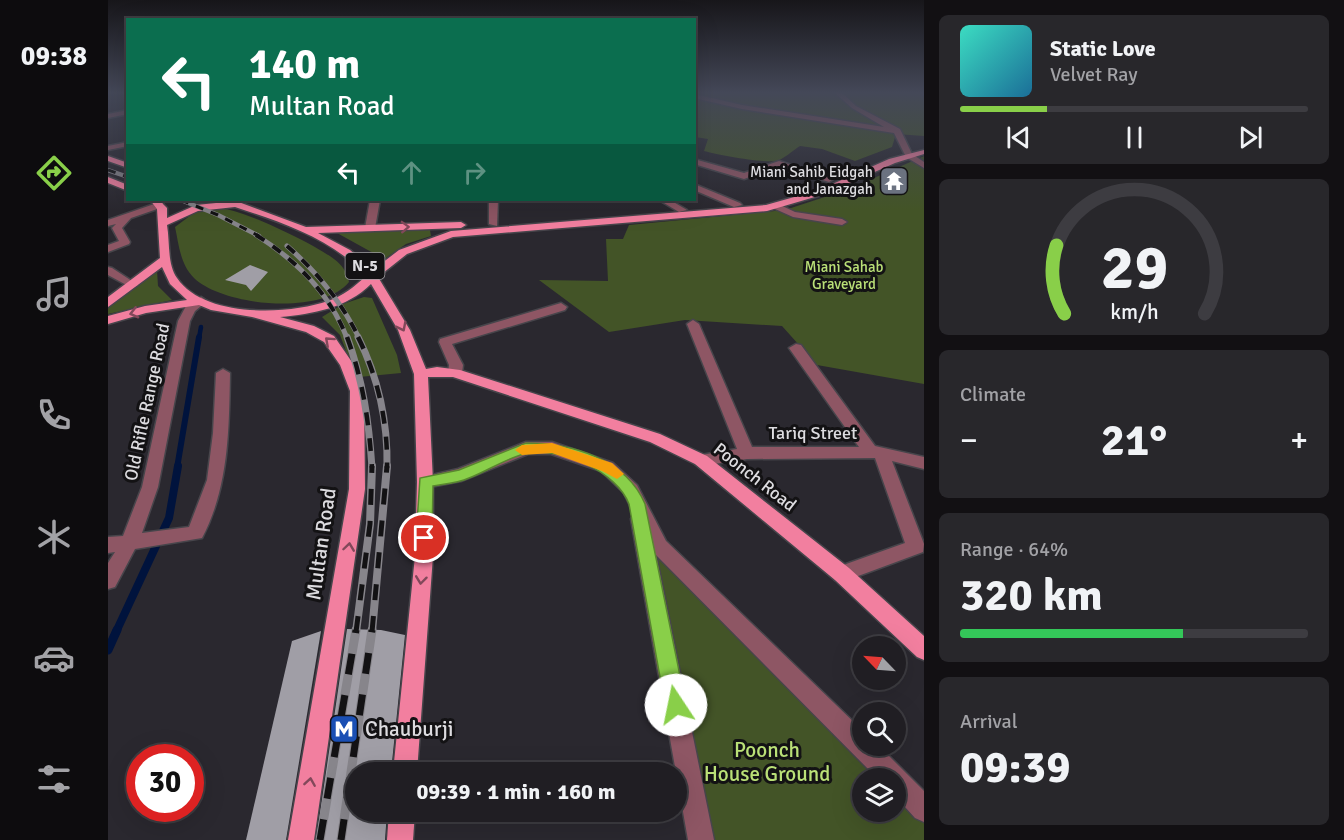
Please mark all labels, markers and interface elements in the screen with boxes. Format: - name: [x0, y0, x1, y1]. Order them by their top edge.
- text: Static Love: [1050, 35, 1156, 62]
- text: 140 m: [249, 39, 360, 90]
- text: 09:38: [21, 40, 87, 73]
- icon: left: [150, 42, 228, 120]
- text: Velvet Ray: [1050, 62, 1138, 87]
- text: Multan Road: [249, 90, 395, 123]
- icon: previous: [1002, 121, 1035, 154]
- icon: pause: [1118, 121, 1151, 154]
- icon: next: [1234, 121, 1267, 154]
- icon: directions: [33, 152, 75, 194]
- icon: left: [332, 156, 365, 189]
- icon: ahead: [395, 156, 428, 189]
- icon: right: [458, 156, 491, 189]
- place label: Miani Sahib Eidgah and Janazgah: [750, 163, 873, 198]
- temple icon: Miani Sahib Eidgah and Janazgah: [878, 165, 910, 197]
- one-way arrow: [401, 221, 410, 233]
- text: 29: [1100, 229, 1168, 306]
- road number: N-5: [346, 253, 384, 279]
- park label: Miani Sahab Graveyard: [805, 258, 884, 293]
- icon: music: [33, 273, 75, 315]
- text: km/h: [1110, 299, 1158, 325]
- one-way arrow: [129, 305, 139, 318]
- one-way arrow: [395, 320, 406, 331]
- street label: Old Rifle Range Road: [120, 321, 174, 483]
- one-way arrow: [326, 337, 336, 348]
- text: Climate: [960, 382, 1026, 407]
- icon: phone: [33, 394, 75, 436]
- text: 21°: [1101, 413, 1167, 468]
- text: −: [960, 420, 978, 461]
- text: +: [1290, 420, 1308, 461]
- street label: Tariq Street: [769, 422, 857, 444]
- street label: Poonch Road: [709, 438, 801, 516]
- street label: Multan Road: [300, 486, 342, 602]
- pin: [398, 512, 449, 563]
- icon: climate: [33, 516, 75, 558]
- icon: arrive: [407, 521, 440, 554]
- text: Range · 64%: [960, 537, 1068, 562]
- one-way arrow: [343, 543, 355, 552]
- text: 320 km: [960, 568, 1103, 623]
- one-way arrow: [415, 576, 427, 585]
- north arrow: [852, 636, 906, 690]
- map controls: [852, 636, 906, 822]
- icon: car: [33, 637, 75, 679]
- position arrow: [644, 673, 708, 737]
- button: search: [852, 702, 906, 756]
- text: Arrival: [960, 709, 1018, 734]
- metro station icon: Chauburji: [328, 713, 360, 745]
- place label: Chauburji: [365, 716, 453, 742]
- park label: Poonch House Ground: [704, 737, 830, 787]
- text: 09:39: [960, 740, 1070, 795]
- speed limit sign: 30: [126, 744, 204, 822]
- icon: filters: [33, 758, 75, 800]
- button: layers: [852, 768, 906, 822]
- one-way arrow: [304, 778, 316, 787]
- text: 09:39 · 1 min · 160 m: [416, 778, 616, 805]

